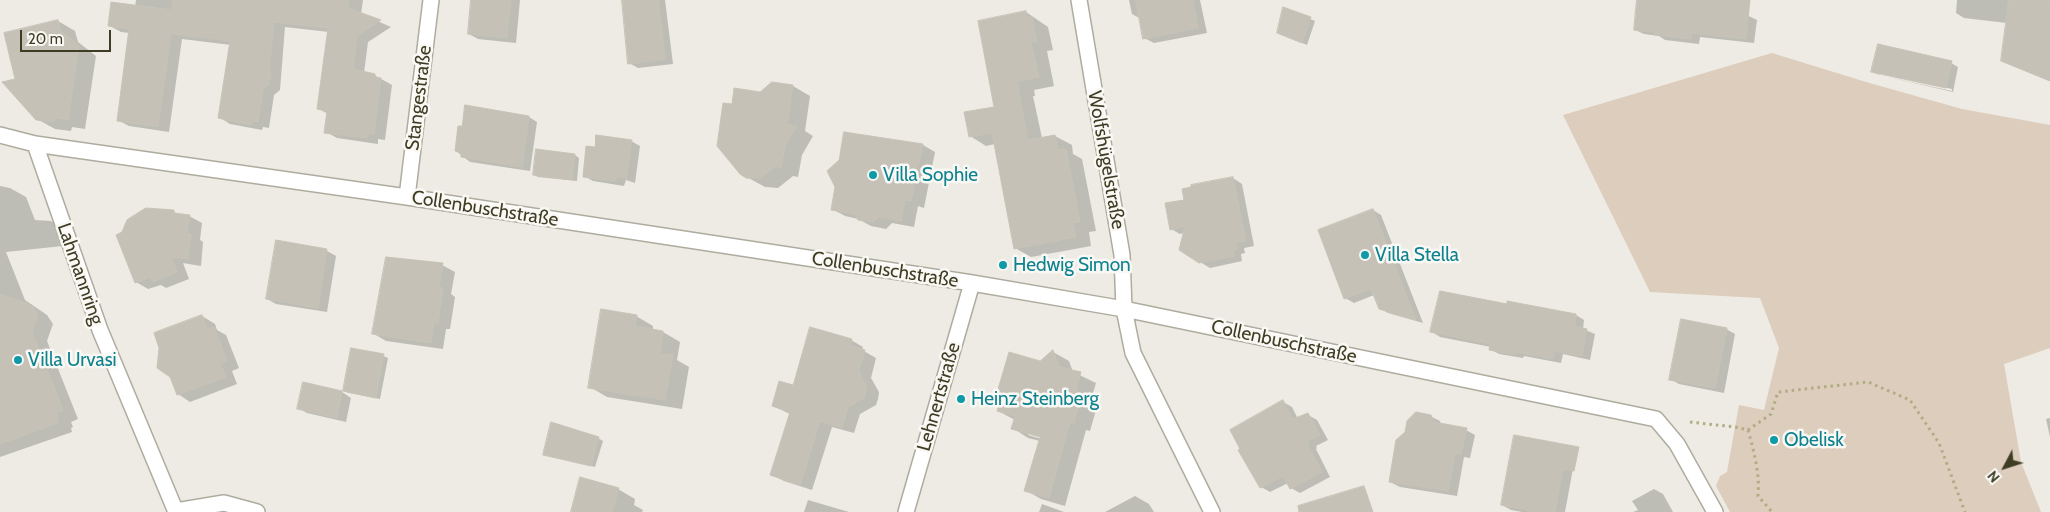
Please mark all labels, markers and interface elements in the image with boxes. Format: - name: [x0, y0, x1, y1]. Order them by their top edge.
- scale bar: [22, 20, 114, 52]
- text: 20 m: [28, 30, 63, 48]
- street label: Stangestraße: [401, 44, 437, 152]
- street label: Wolfshügelstraße: [1083, 89, 1129, 231]
- place label: Villa Sophie: [883, 164, 978, 186]
- marker: Villa Sophie: [867, 169, 879, 181]
- street label: Collenbuschstraße: [410, 186, 560, 232]
- street label: Lahmannring: [52, 220, 108, 328]
- place label: Villa Stella: [1375, 244, 1459, 266]
- street label: Collenbuschstraße: [810, 247, 960, 293]
- marker: Villa Stella: [1359, 249, 1371, 261]
- place label: Hedwig Simon: [1013, 254, 1131, 276]
- marker: Hedwig Simon: [997, 259, 1009, 271]
- street label: Collenbuschstraße: [1209, 315, 1359, 369]
- street label: Lehnertstraße: [913, 340, 965, 454]
- place label: Villa Urvasi: [28, 349, 117, 371]
- marker: Villa Urvasi: [12, 354, 24, 366]
- place label: Heinz Steinberg: [971, 388, 1099, 410]
- marker: Heinz Steinberg: [955, 393, 967, 405]
- place label: Obelisk: [1784, 429, 1844, 451]
- marker: Obelisk: [1768, 434, 1780, 446]
- north arrow: [1980, 442, 2030, 492]
- text: N: [1983, 467, 2004, 486]

